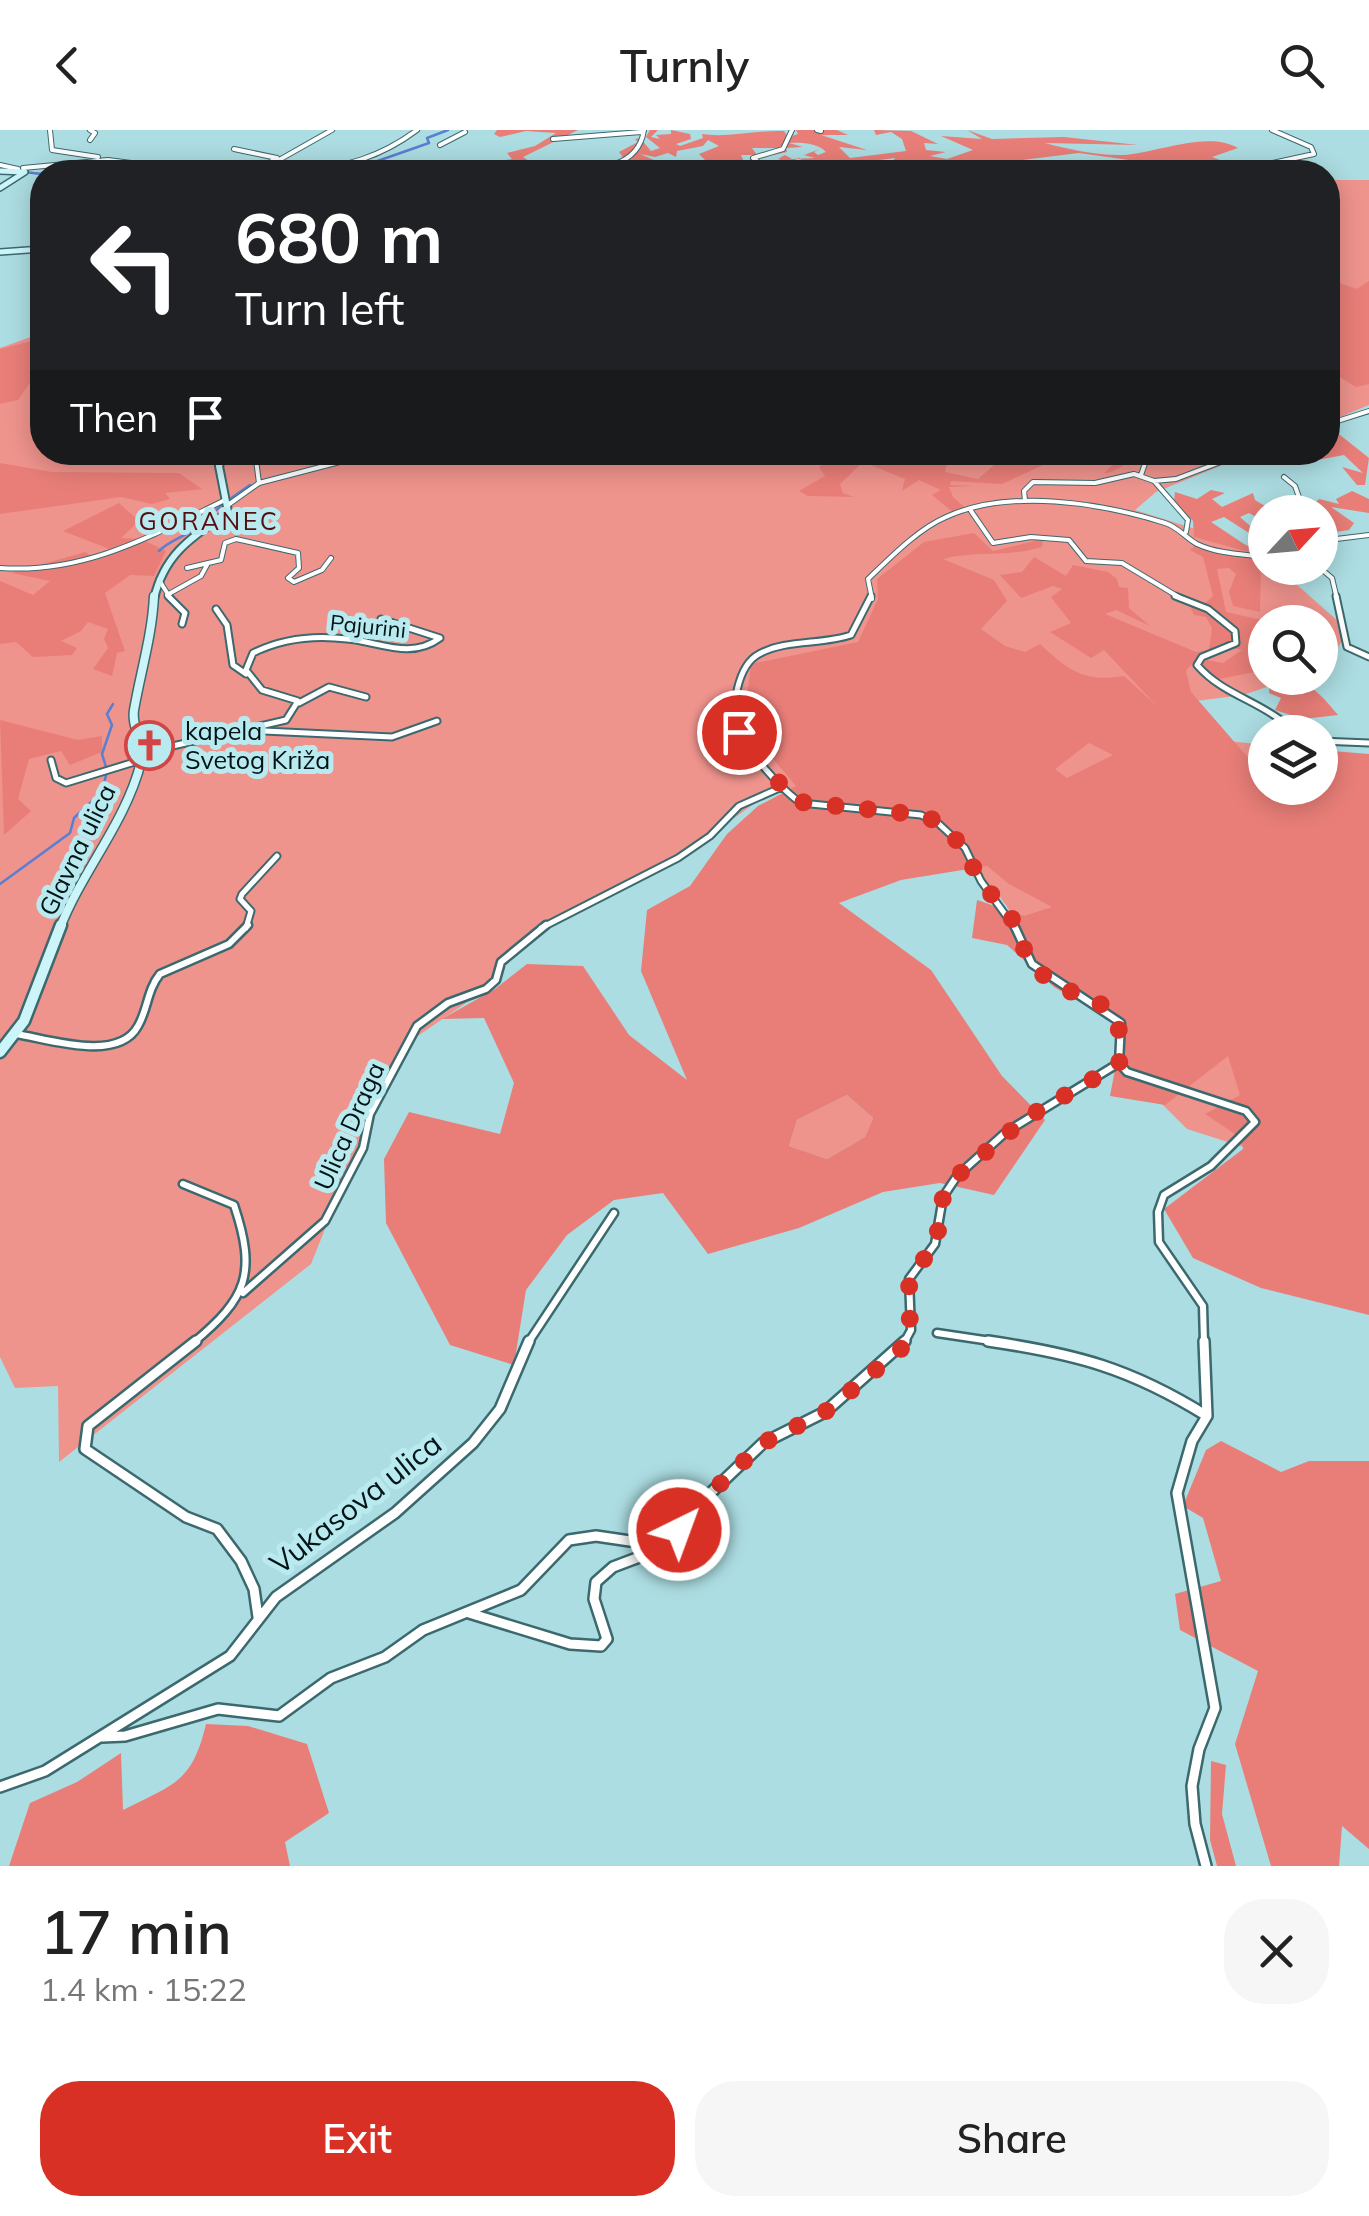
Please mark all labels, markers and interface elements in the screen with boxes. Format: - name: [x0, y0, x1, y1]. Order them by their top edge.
- text: Turnly: [620, 37, 749, 93]
- icon: back: [40, 38, 95, 93]
- icon: search: [1274, 38, 1329, 93]
- text: 680 m: [235, 193, 443, 281]
- icon: left: [70, 200, 200, 330]
- text: Turn left: [235, 280, 404, 336]
- icon: arrive: [178, 390, 233, 445]
- text: Then: [70, 394, 158, 442]
- north arrow: [1248, 495, 1338, 585]
- map controls: [1248, 495, 1338, 805]
- district label: GORANEC: [139, 505, 279, 536]
- button: search: [1248, 605, 1338, 695]
- street label: Pajurini: [329, 608, 407, 644]
- pin: [697, 690, 782, 775]
- icon: arrive: [712, 705, 767, 760]
- place label: kapela Svetog Križa: [185, 715, 330, 775]
- button: layers: [1248, 715, 1338, 805]
- church icon: kapela Svetog Križa: [124, 719, 176, 771]
- street label: Glavna ulica: [31, 779, 122, 920]
- street label: Ulica Draga: [307, 1057, 390, 1195]
- street label: Vukasova ulica: [262, 1424, 449, 1582]
- position arrow: [627, 1478, 731, 1582]
- text: 17 min: [40, 1894, 232, 1969]
- button: close: [1224, 1899, 1329, 2004]
- text: 1.4 km · 15:22: [40, 1969, 247, 2009]
- button: Exit: [40, 2081, 675, 2196]
- button: Share: [695, 2081, 1329, 2196]

